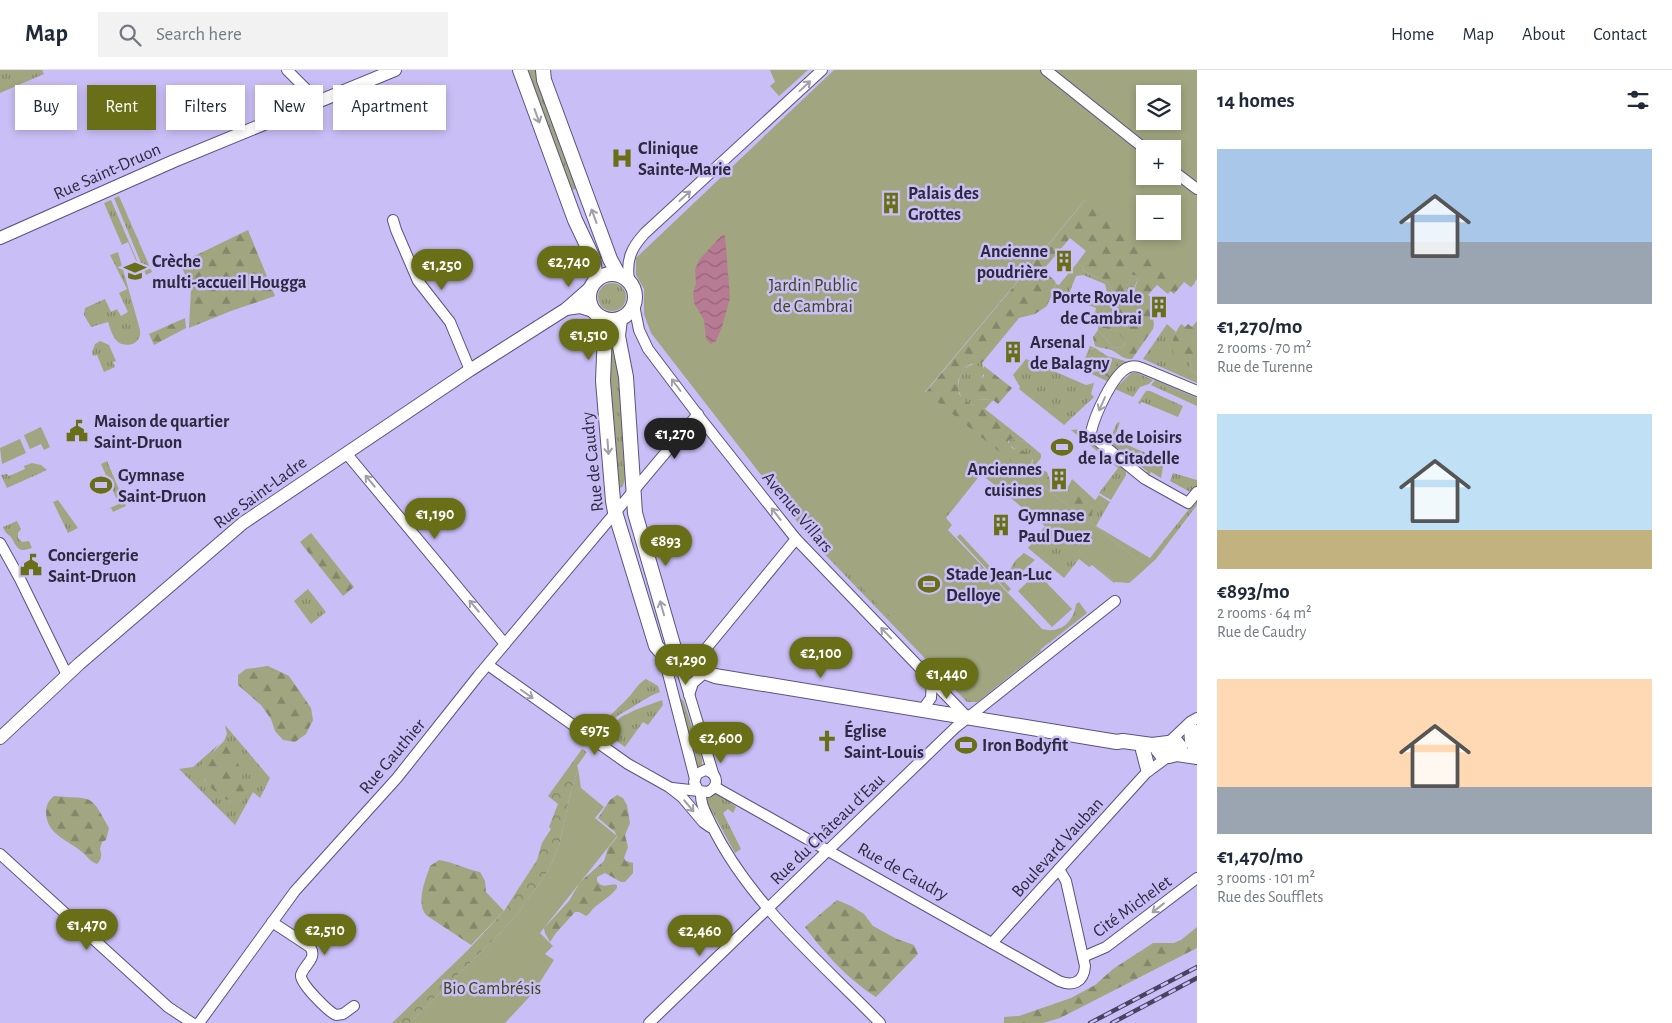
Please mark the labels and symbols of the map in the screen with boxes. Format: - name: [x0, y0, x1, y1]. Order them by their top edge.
- one-way arrow: [798, 81, 811, 92]
- one-way arrow: [533, 108, 542, 123]
- street label: Rue Saint-Druon: [51, 140, 164, 204]
- place label: Clinique Sainte-Marie: [638, 140, 731, 179]
- hospital icon: Clinique Sainte-Marie: [609, 145, 635, 171]
- place label: Palais des Grottes: [908, 185, 979, 224]
- one-way arrow: [679, 190, 691, 202]
- building icon: Palais des Grottes: [878, 190, 904, 216]
- one-way arrow: [589, 208, 598, 224]
- place label: Ancienne poudrière: [977, 243, 1048, 282]
- pin: €2,740: [528, 246, 610, 288]
- pin: €1,250: [401, 248, 483, 291]
- building icon: Ancienne poudrière: [1051, 248, 1077, 274]
- place label: Crèche multi-accueil Hougga: [152, 253, 307, 292]
- school or university icon: Crèche multi-accueil Hougga: [122, 258, 148, 284]
- park label: Jardin Public de Cambrai: [769, 277, 857, 316]
- place label: Porte Royale de Cambrai: [1052, 289, 1142, 328]
- building icon: Porte Royale de Cambrai: [1146, 294, 1172, 320]
- pin: €1,510: [548, 318, 630, 361]
- place label: Arsenal de Balagny: [1030, 334, 1110, 373]
- building icon: Arsenal de Balagny: [1000, 339, 1026, 365]
- one-way arrow: [671, 379, 682, 392]
- one-way arrow: [1097, 396, 1107, 411]
- street label: Rue de Caudry: [579, 411, 607, 513]
- place label: Maison de quartier Saint-Druon: [94, 413, 230, 452]
- public building icon: Maison de quartier Saint-Druon: [64, 418, 90, 444]
- pin: €1,270: [634, 418, 716, 460]
- place label: Base de Loisirs de la Citadelle: [1078, 429, 1182, 468]
- sports icon: Base de Loisirs de la Citadelle: [1049, 434, 1075, 460]
- one-way arrow: [603, 439, 613, 455]
- street label: Rue Saint-Ladre: [211, 453, 310, 532]
- place label: Anciennes cuisines: [967, 461, 1042, 500]
- building icon: Anciennes cuisines: [1046, 466, 1072, 492]
- place label: Gymnase Saint-Druon: [118, 467, 206, 506]
- street label: Avenue Villars: [758, 469, 836, 557]
- sports icon: Gymnase Saint-Druon: [88, 472, 114, 498]
- one-way arrow: [365, 475, 376, 488]
- pin: €1,190: [394, 498, 476, 540]
- one-way arrow: [770, 507, 781, 520]
- place label: Gymnase Paul Duez: [1018, 507, 1091, 546]
- building icon: Gymnase Paul Duez: [988, 512, 1014, 538]
- pin: €893: [636, 524, 696, 567]
- place label: Conciergerie Saint-Druon: [48, 547, 139, 586]
- public building icon: Conciergerie Saint-Druon: [18, 552, 44, 578]
- place label: Stade Jean-Luc Delloye: [946, 566, 1052, 605]
- sports icon: Stade Jean-Luc Delloye: [916, 571, 942, 597]
- one-way arrow: [468, 600, 479, 613]
- one-way arrow: [657, 600, 667, 616]
- one-way arrow: [880, 626, 892, 639]
- pin: €2,100: [780, 636, 862, 679]
- pin: €1,290: [645, 644, 727, 686]
- pin: €1,440: [906, 658, 988, 700]
- one-way arrow: [520, 689, 534, 699]
- pin: €975: [565, 714, 625, 756]
- street label: Rue Gauthier: [356, 716, 429, 798]
- place label: Église Saint-Louis: [844, 720, 924, 762]
- pin: €2,600: [680, 722, 762, 764]
- church icon: Église Saint-Louis: [814, 728, 840, 754]
- sports icon: Iron Bodyfit: [953, 732, 979, 758]
- place label: Iron Bodyfit: [982, 737, 1068, 755]
- street label: Rue du Château d'Eau: [767, 771, 888, 889]
- street label: Boulevard Vauban: [1009, 794, 1107, 901]
- one-way arrow: [683, 799, 695, 812]
- street label: Rue de Caudry: [854, 840, 951, 904]
- street label: Cité Michelet: [1090, 872, 1175, 941]
- one-way arrow: [1151, 903, 1165, 913]
- pin: €1,470: [46, 908, 128, 951]
- pin: €2,510: [284, 914, 366, 956]
- pin: €2,460: [659, 914, 741, 957]
- park label: Bio Cambrésis: [443, 980, 541, 998]

